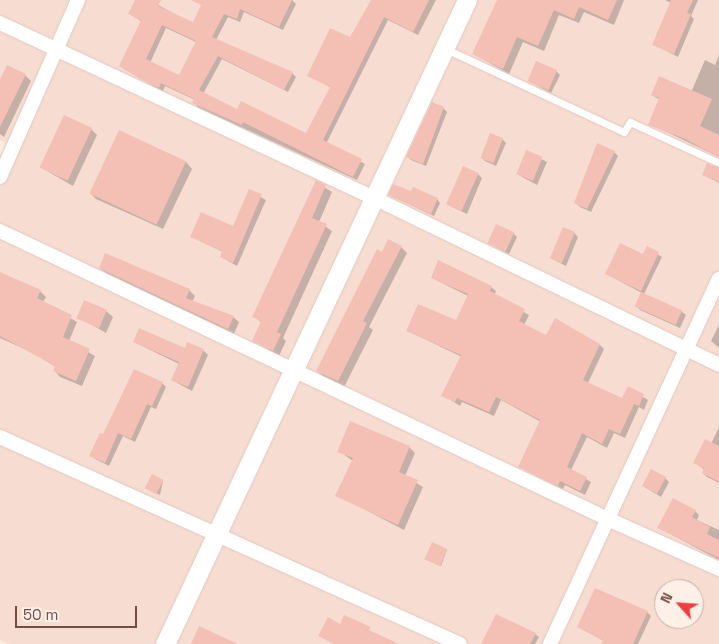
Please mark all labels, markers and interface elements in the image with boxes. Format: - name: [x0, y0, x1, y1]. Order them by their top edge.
- north arrow: [654, 579, 704, 629]
- text: N: [656, 590, 677, 606]
- scale bar: [18, 596, 140, 628]
- text: 50 m: [23, 605, 58, 624]

